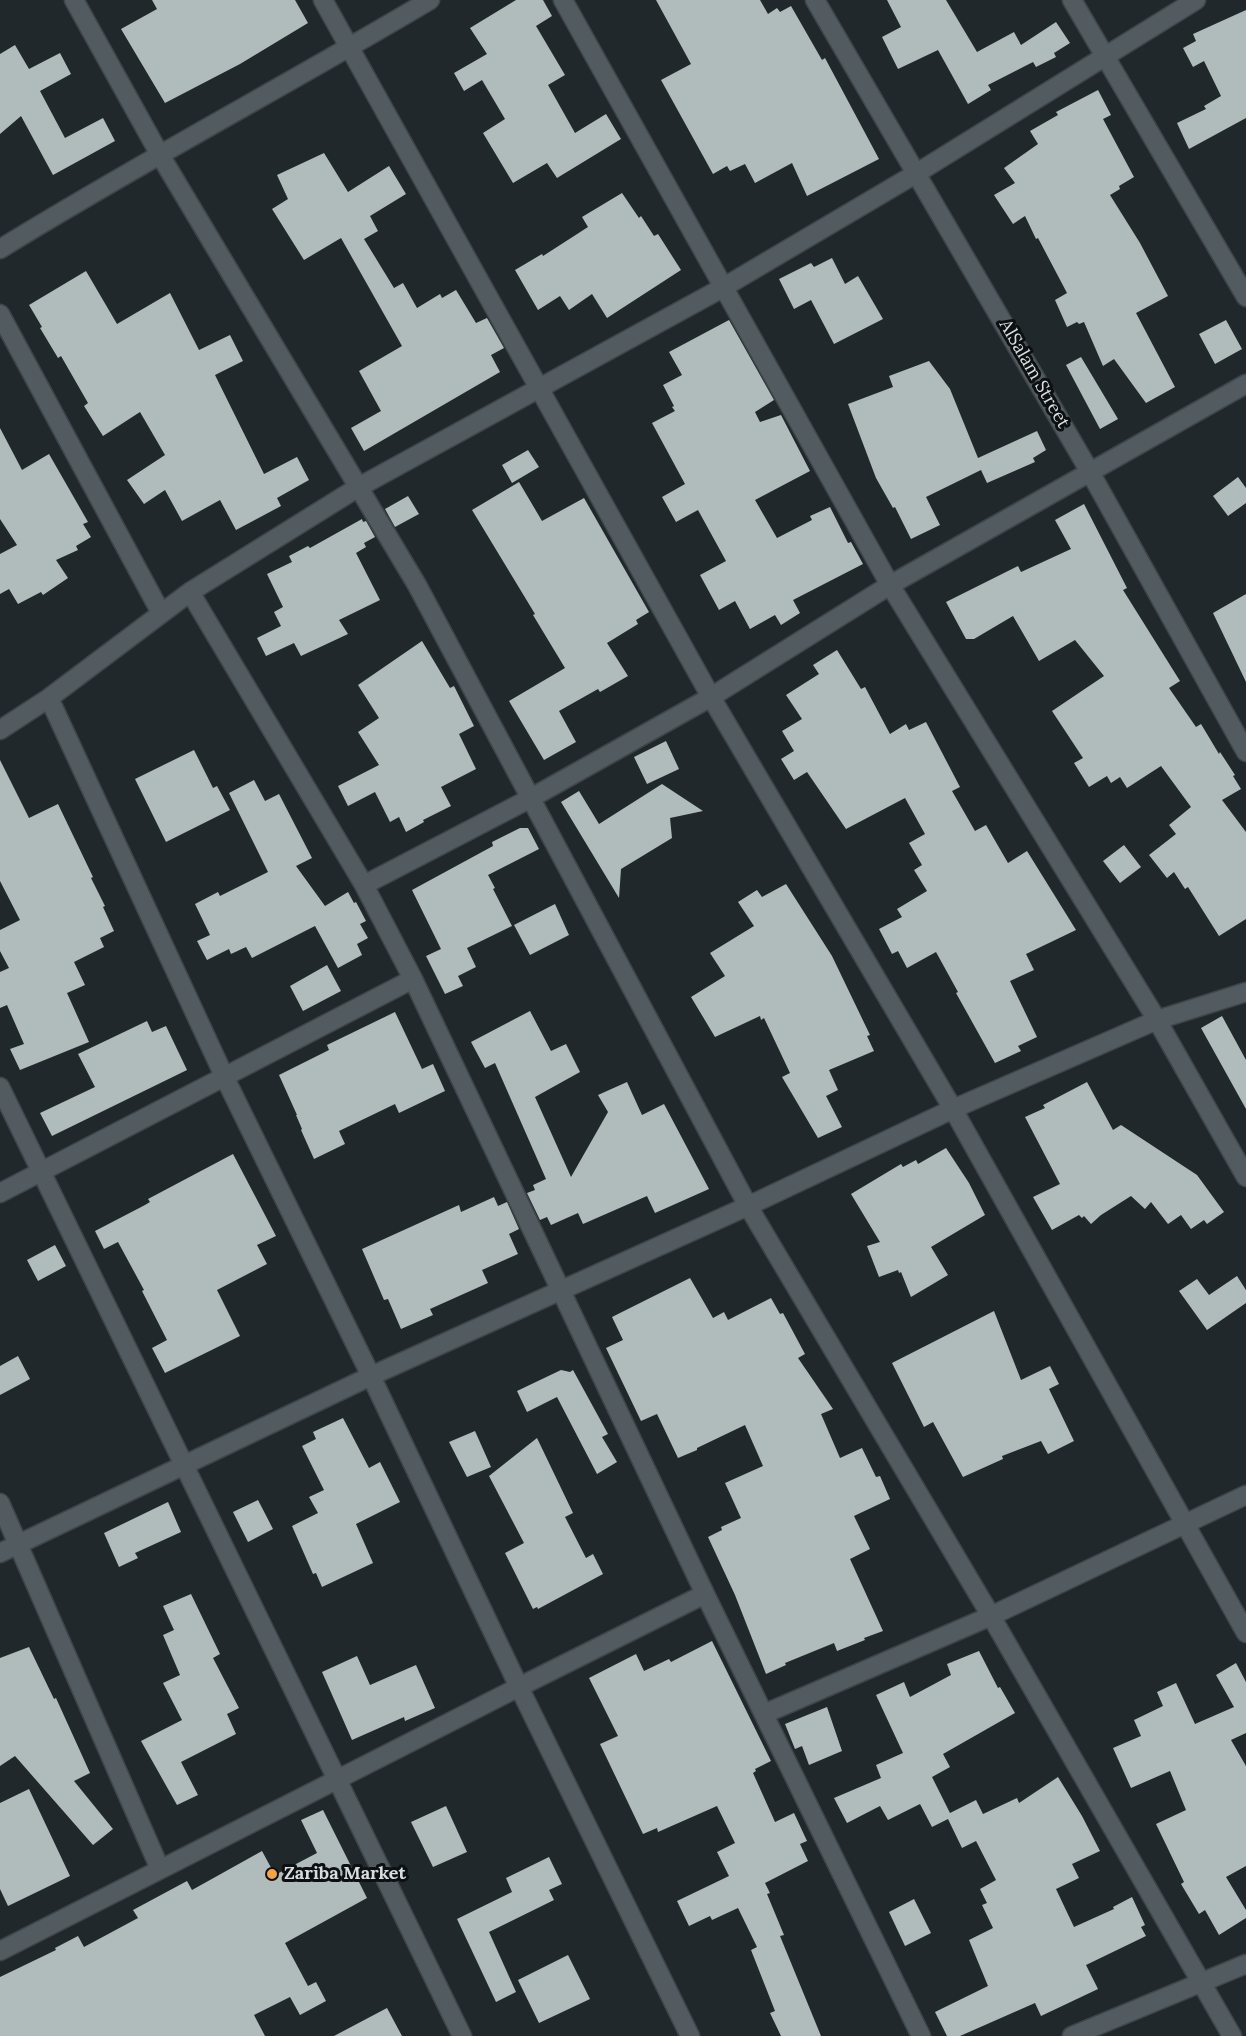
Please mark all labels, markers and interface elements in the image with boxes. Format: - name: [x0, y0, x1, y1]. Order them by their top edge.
- street label: AlSalam Street: [994, 316, 1074, 432]
- place label: Zariba Market: [284, 1863, 406, 1885]
- marker: Zariba Market: [265, 1867, 279, 1881]

